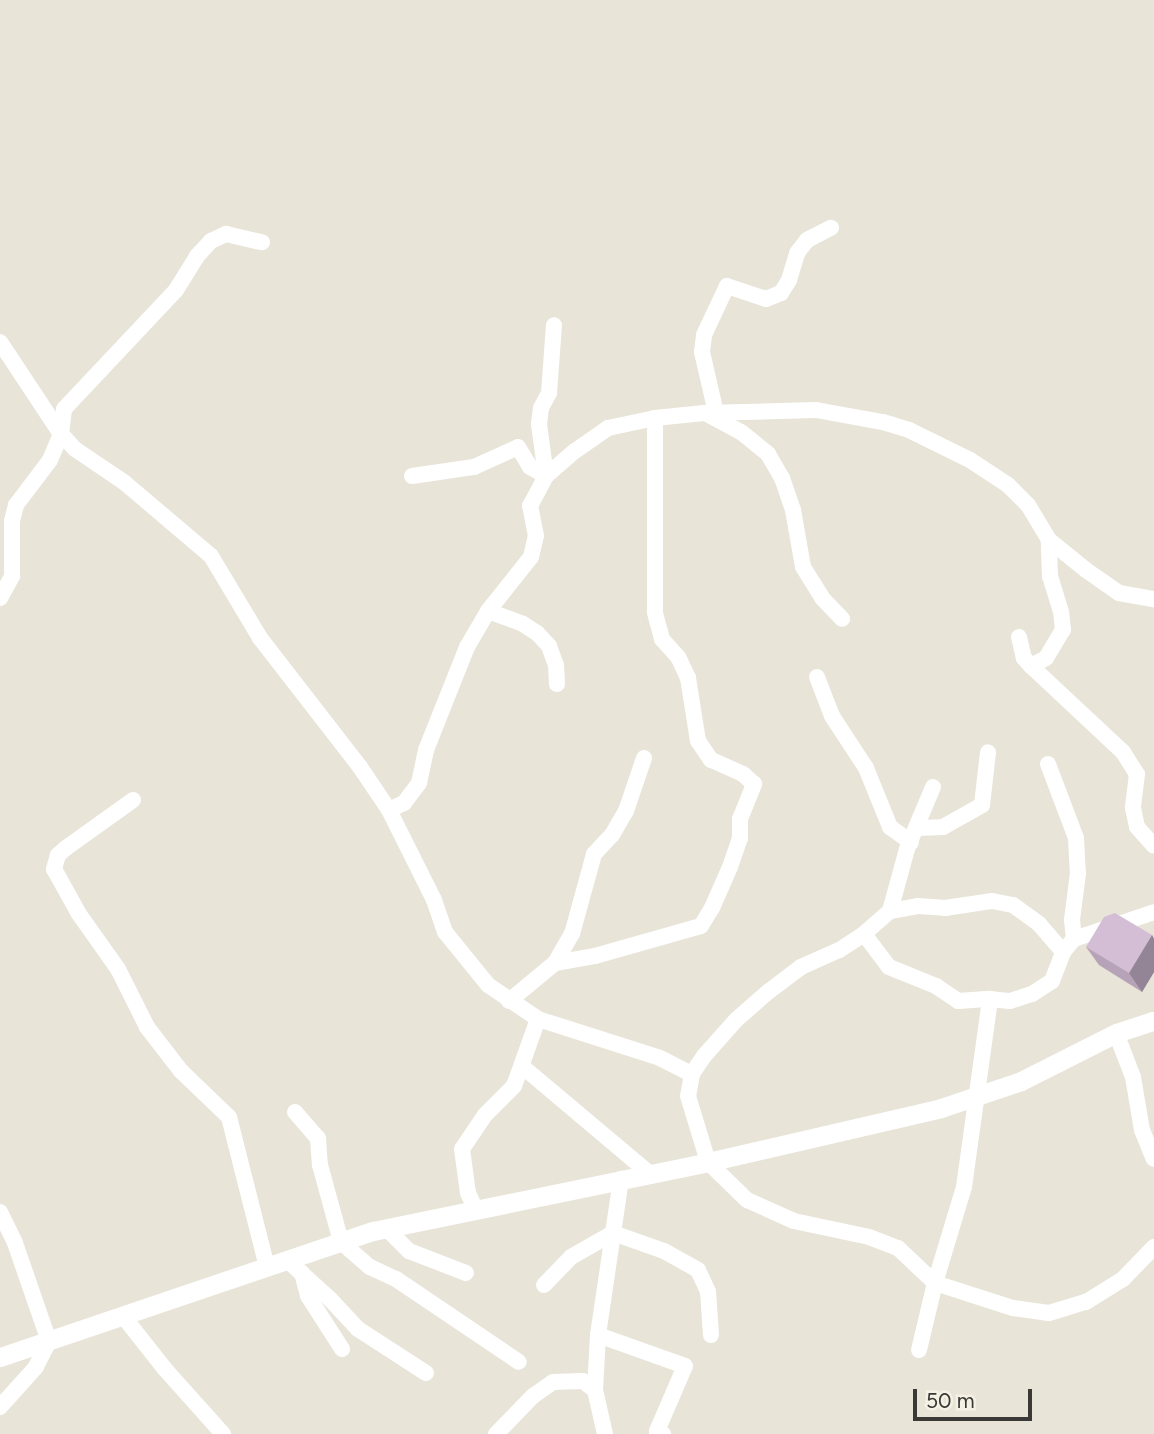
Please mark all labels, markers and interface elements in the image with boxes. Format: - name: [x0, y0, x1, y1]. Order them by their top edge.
- scale bar: [916, 1374, 1035, 1418]
- text: 50 m: [926, 1388, 975, 1413]

